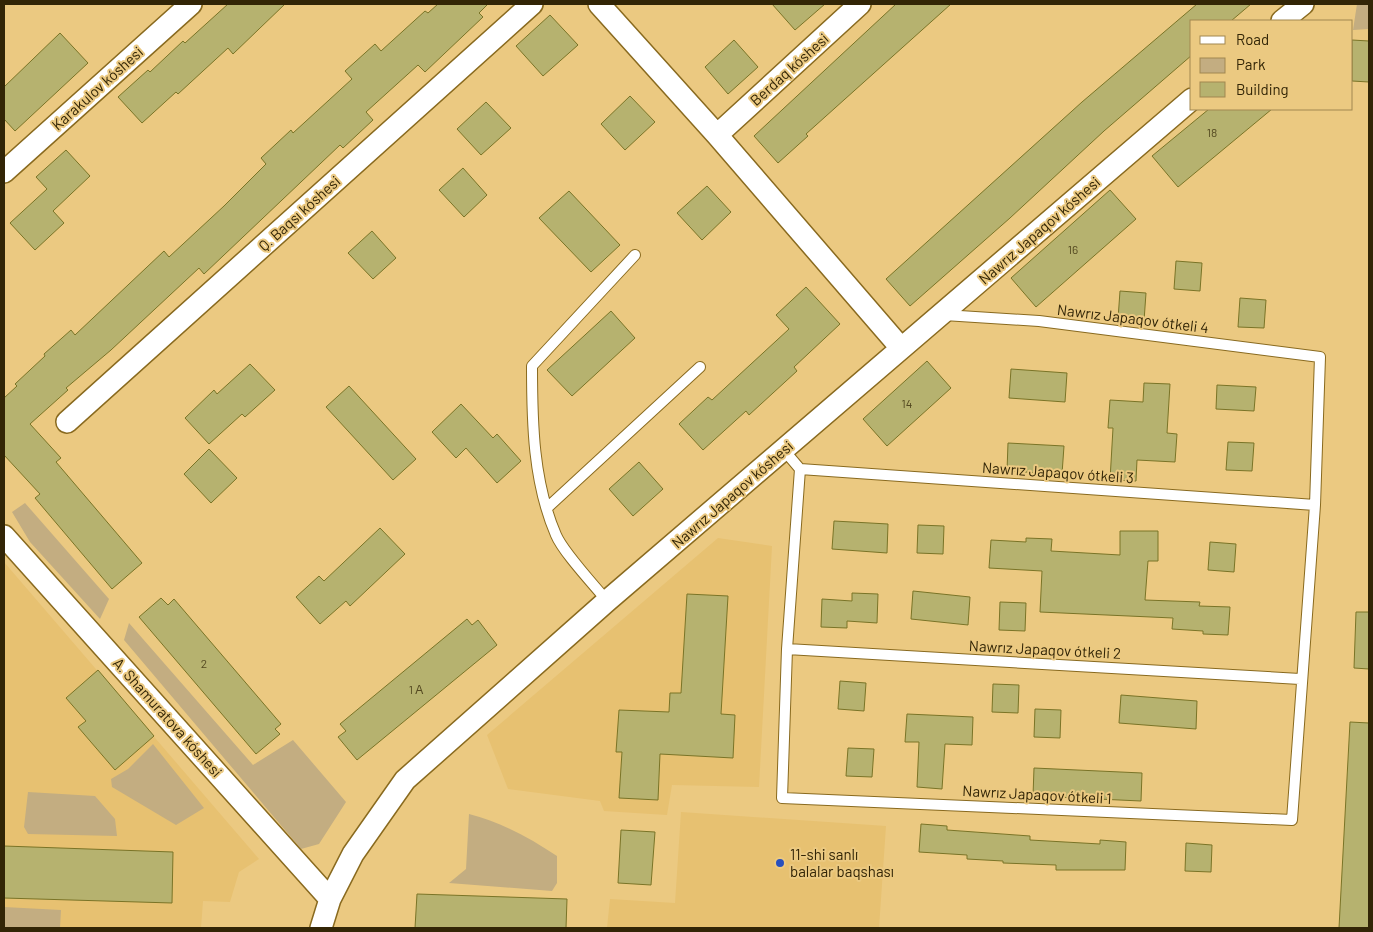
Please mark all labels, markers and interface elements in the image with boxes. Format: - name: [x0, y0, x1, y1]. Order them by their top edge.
- legend: [1190, 20, 1353, 110]
- street label: Berdaq kóshesi: [746, 29, 832, 109]
- text: Road: [1236, 30, 1269, 48]
- street label: Karakulov kóshesi: [48, 42, 146, 134]
- text: Park: [1236, 55, 1266, 73]
- text: Building: [1236, 80, 1289, 98]
- house number: 18: [1207, 125, 1217, 139]
- street label: Q. Baqsı kóshesi: [254, 172, 344, 254]
- street label: Nawrız Japaqov kóshesi: [975, 172, 1103, 288]
- house number: 16: [1068, 242, 1078, 256]
- street label: Nawrız Japaqov ótkeli 4: [1056, 300, 1210, 336]
- house number: 14: [902, 396, 912, 410]
- street label: Nawrız Japaqov kóshesi: [668, 436, 796, 552]
- street label: Nawrız Japaqov ótkeli 3: [982, 458, 1134, 486]
- street label: Nawrız Japaqov ótkeli 2: [968, 636, 1122, 662]
- street label: A. Shamuratova kóshesi: [110, 654, 226, 780]
- house number: 2: [201, 656, 207, 670]
- house number: 1 А: [409, 682, 423, 696]
- street label: Nawrız Japaqov ótkeli 1: [962, 781, 1112, 807]
- place label: 11-shi sanlı balalar baqshası: [790, 845, 894, 880]
- marker: 11-shi sanlı balalar baqshası: [774, 857, 786, 869]

